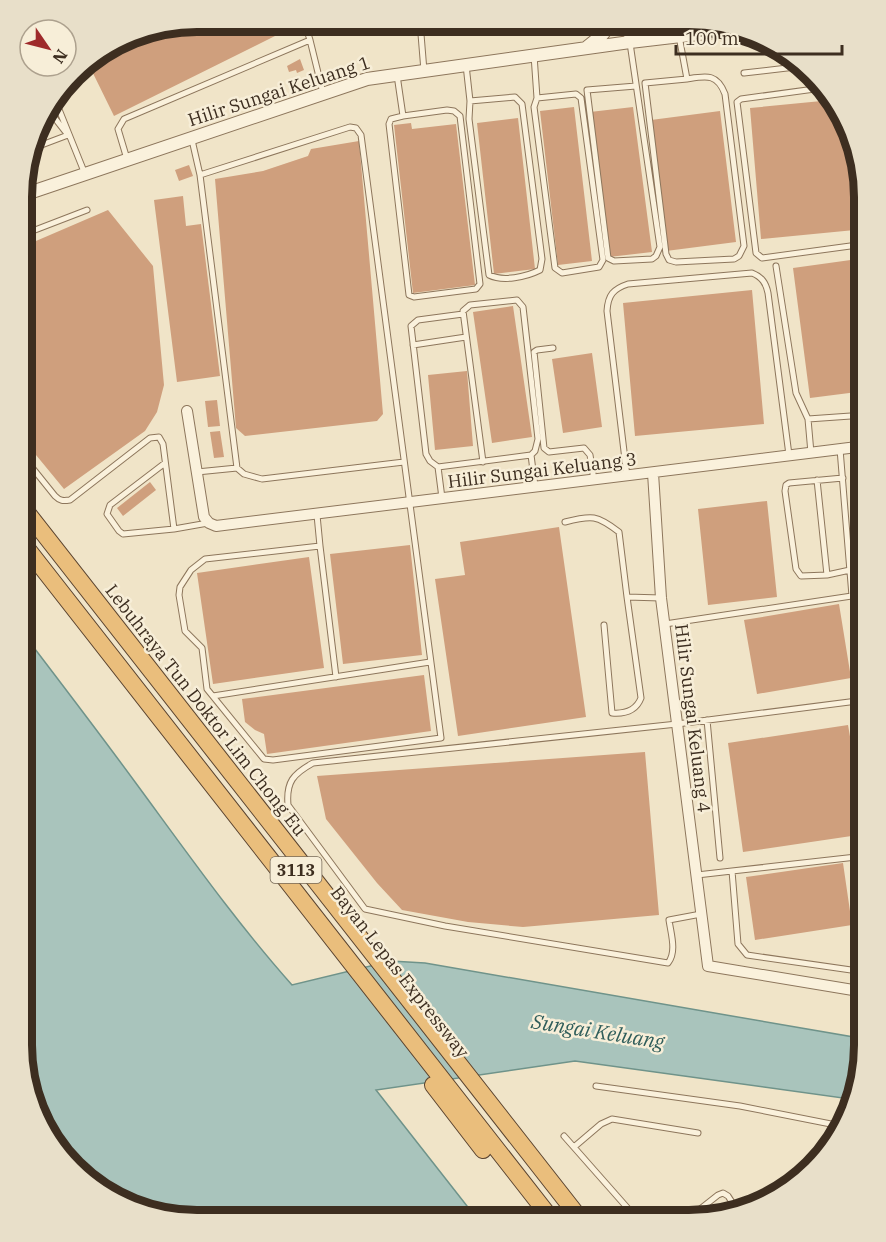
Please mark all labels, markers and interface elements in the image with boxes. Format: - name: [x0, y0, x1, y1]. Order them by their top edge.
- north arrow: [18, 18, 78, 78]
- scale bar: [676, 18, 842, 56]
- text: 100 m: [685, 27, 739, 50]
- text: N: [48, 46, 72, 68]
- street label: Hilir Sungai Keluang 1: [185, 51, 373, 131]
- street label: Hilir Sungai Keluang 3: [446, 447, 638, 493]
- street label: Lebuhraya Tun Doktor Lim Chong Eu: [100, 579, 312, 841]
- street label: Hilir Sungai Keluang 4: [670, 622, 716, 814]
- road number: 3113: [270, 857, 322, 883]
- street label: Bayan Lepas Expressway: [326, 882, 474, 1063]
- water label: Sungai Keluang: [529, 1007, 667, 1055]

